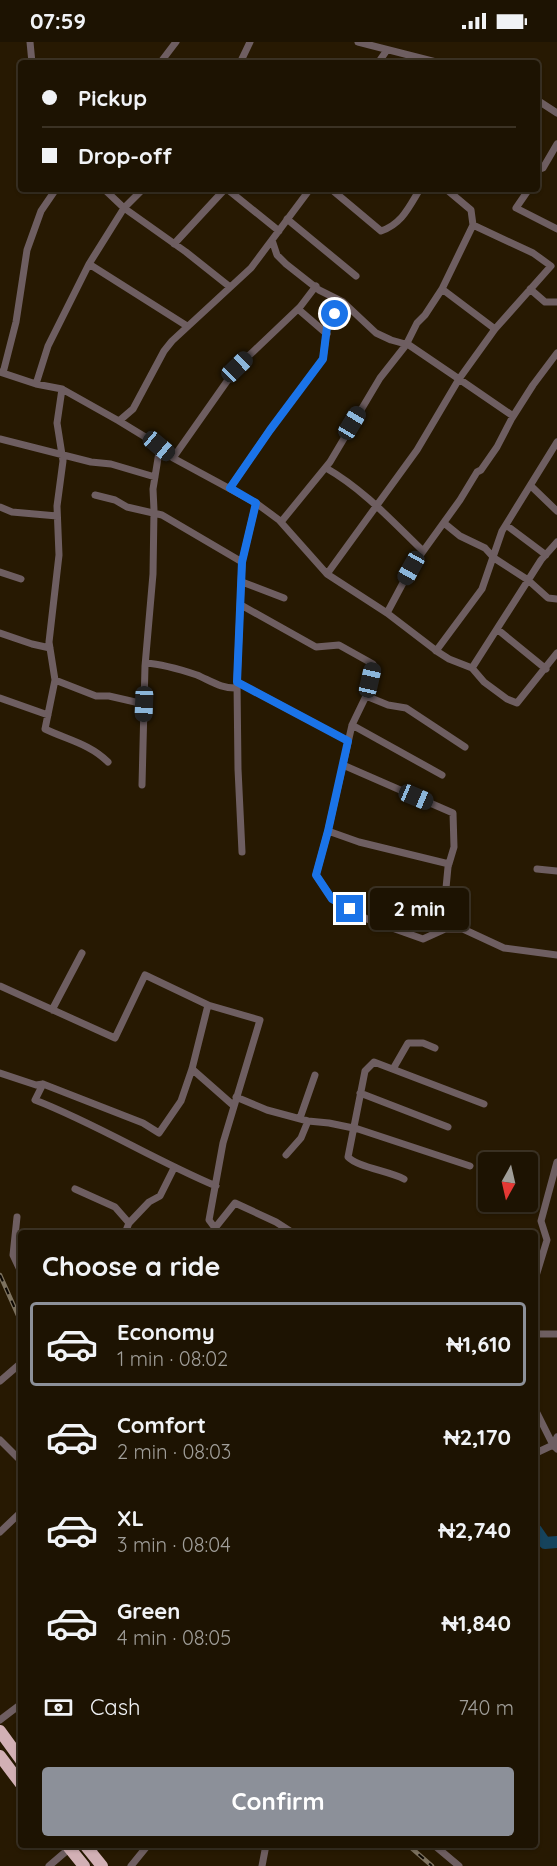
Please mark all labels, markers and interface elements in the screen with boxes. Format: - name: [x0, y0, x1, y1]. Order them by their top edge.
- text: 07:59: [30, 7, 86, 35]
- text: Pickup: [78, 84, 147, 112]
- text: Drop-off: [78, 142, 172, 170]
- route start: [321, 300, 348, 327]
- car: [218, 348, 256, 386]
- car: [335, 403, 369, 443]
- car: [139, 428, 179, 464]
- car: [394, 548, 428, 588]
- car: [357, 660, 383, 700]
- car: [134, 686, 154, 722]
- car: [396, 782, 436, 812]
- callout: 2 min: [371, 888, 470, 930]
- route end: [336, 895, 363, 922]
- text: 2 min: [393, 896, 446, 921]
- north arrow: [478, 1152, 538, 1212]
- map controls: [478, 1152, 538, 1212]
- text: Choose a ride: [42, 1249, 220, 1283]
- icon: car: [45, 1317, 99, 1371]
- text: Economy: [117, 1318, 215, 1346]
- text: ₦1,610: [446, 1330, 511, 1358]
- text: 1 min · 08:02: [117, 1346, 228, 1371]
- icon: car: [45, 1410, 99, 1464]
- text: Comfort: [117, 1411, 206, 1439]
- text: ₦2,170: [444, 1423, 511, 1451]
- text: 2 min · 08:03: [117, 1439, 231, 1464]
- icon: car: [45, 1503, 99, 1557]
- text: XL: [117, 1504, 144, 1532]
- text: ₦2,740: [439, 1516, 511, 1544]
- text: 3 min · 08:04: [117, 1532, 231, 1557]
- icon: car: [45, 1596, 99, 1650]
- text: Green: [117, 1597, 180, 1625]
- text: ₦1,840: [442, 1609, 511, 1637]
- text: 4 min · 08:05: [117, 1625, 231, 1650]
- icon: cash: [42, 1691, 75, 1724]
- text: Cash: [90, 1693, 141, 1721]
- text: 740 m: [458, 1695, 514, 1720]
- button: Confirm: [42, 1767, 514, 1836]

